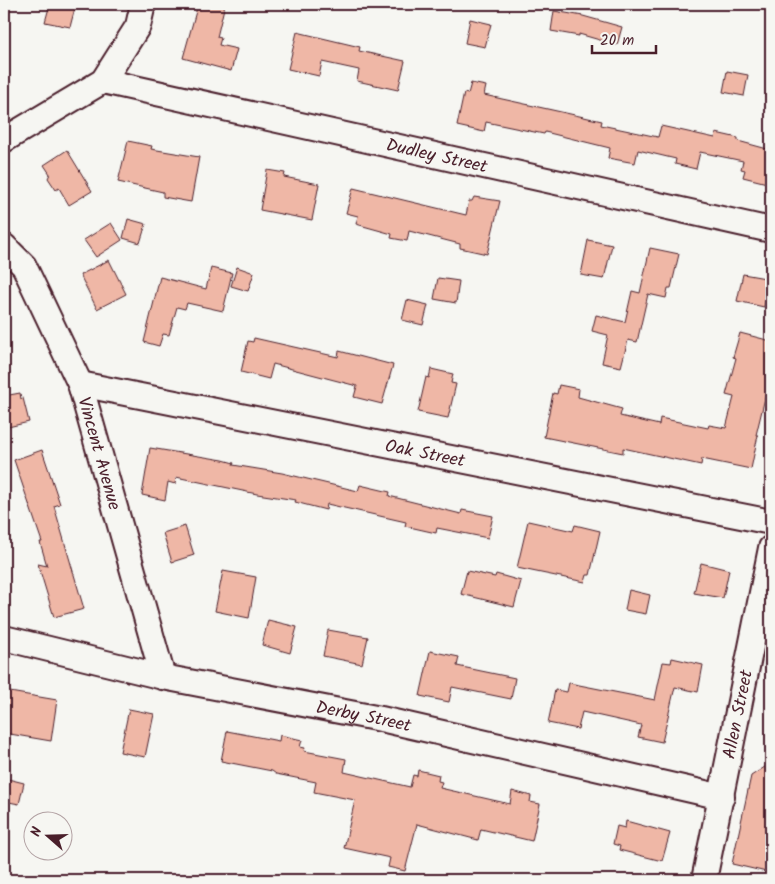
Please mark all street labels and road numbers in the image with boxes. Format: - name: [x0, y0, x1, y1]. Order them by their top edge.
- street label: Dudley Street: [383, 132, 491, 183]
- street label: Vincent Avenue: [68, 394, 128, 514]
- street label: Oak Street: [382, 432, 468, 477]
- street label: Allen Street: [716, 666, 762, 762]
- street label: Derby Street: [313, 694, 415, 742]

